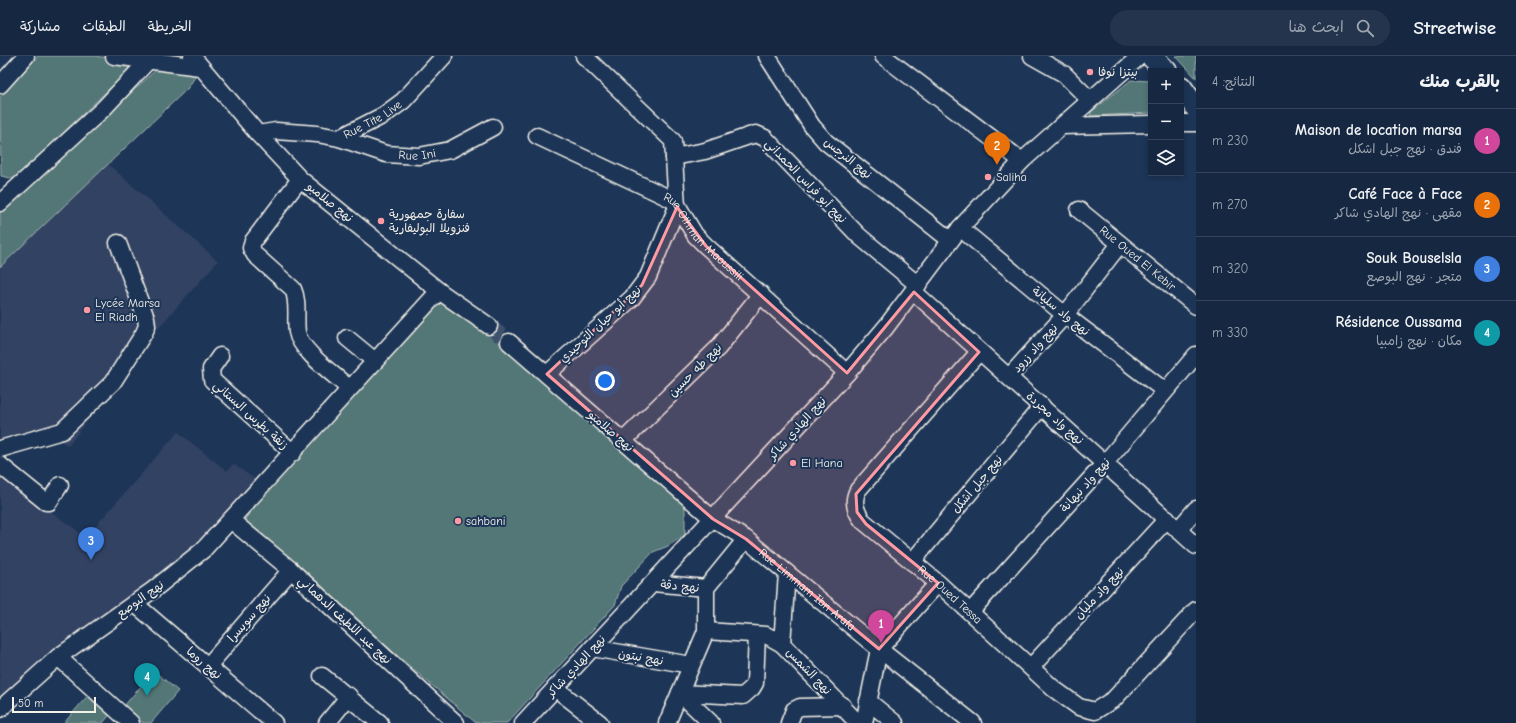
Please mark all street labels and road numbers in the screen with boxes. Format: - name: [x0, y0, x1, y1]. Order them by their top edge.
- street label: Rue Tite Live: [341, 97, 404, 142]
- street label: نهج النرجس: [820, 134, 875, 183]
- street label: نهج أبو فراس الحمداني: [760, 136, 850, 229]
- street label: Rue Ini: [398, 146, 437, 163]
- street label: نهج صلامبو: [302, 178, 356, 226]
- street label: Rue Othman Maoussili: [661, 190, 746, 283]
- street label: Rue Oued El Kebir: [1097, 223, 1179, 294]
- street label: نهج أبو حيان التوحيدي: [556, 282, 645, 367]
- street label: نهج واد سليانة: [1028, 284, 1093, 340]
- street label: نهج واد زرود: [1010, 321, 1062, 377]
- street label: نهج طه حسين: [665, 340, 726, 401]
- street label: زنقة بطرس البستاني: [208, 378, 291, 455]
- street label: نهج واد مجردة: [1022, 389, 1086, 449]
- street label: نهج الهادي شاكر: [764, 394, 830, 464]
- street label: نهج صلامبو: [583, 407, 637, 456]
- street label: نهج جبل اشكل: [949, 452, 1007, 517]
- street label: نهج واد نبهانة: [1057, 455, 1114, 516]
- street label: Rue Limmam Ibn Arafa: [756, 546, 858, 634]
- street label: Rue Oued Tessa: [915, 562, 985, 627]
- street label: نهج واد مليان: [1072, 564, 1128, 623]
- street label: نهج عبد اللطيف الدهماني: [293, 573, 395, 670]
- street label: نهج دقة: [660, 577, 700, 597]
- street label: نهج البوصع: [114, 578, 168, 622]
- street label: نهج سويسرا: [225, 591, 275, 646]
- street label: نهج الهادي شاكر: [543, 632, 610, 702]
- street label: نهج روما: [182, 644, 224, 684]
- street label: نهج الشمس: [782, 645, 835, 699]
- street label: نهج نبتون: [617, 646, 665, 670]

